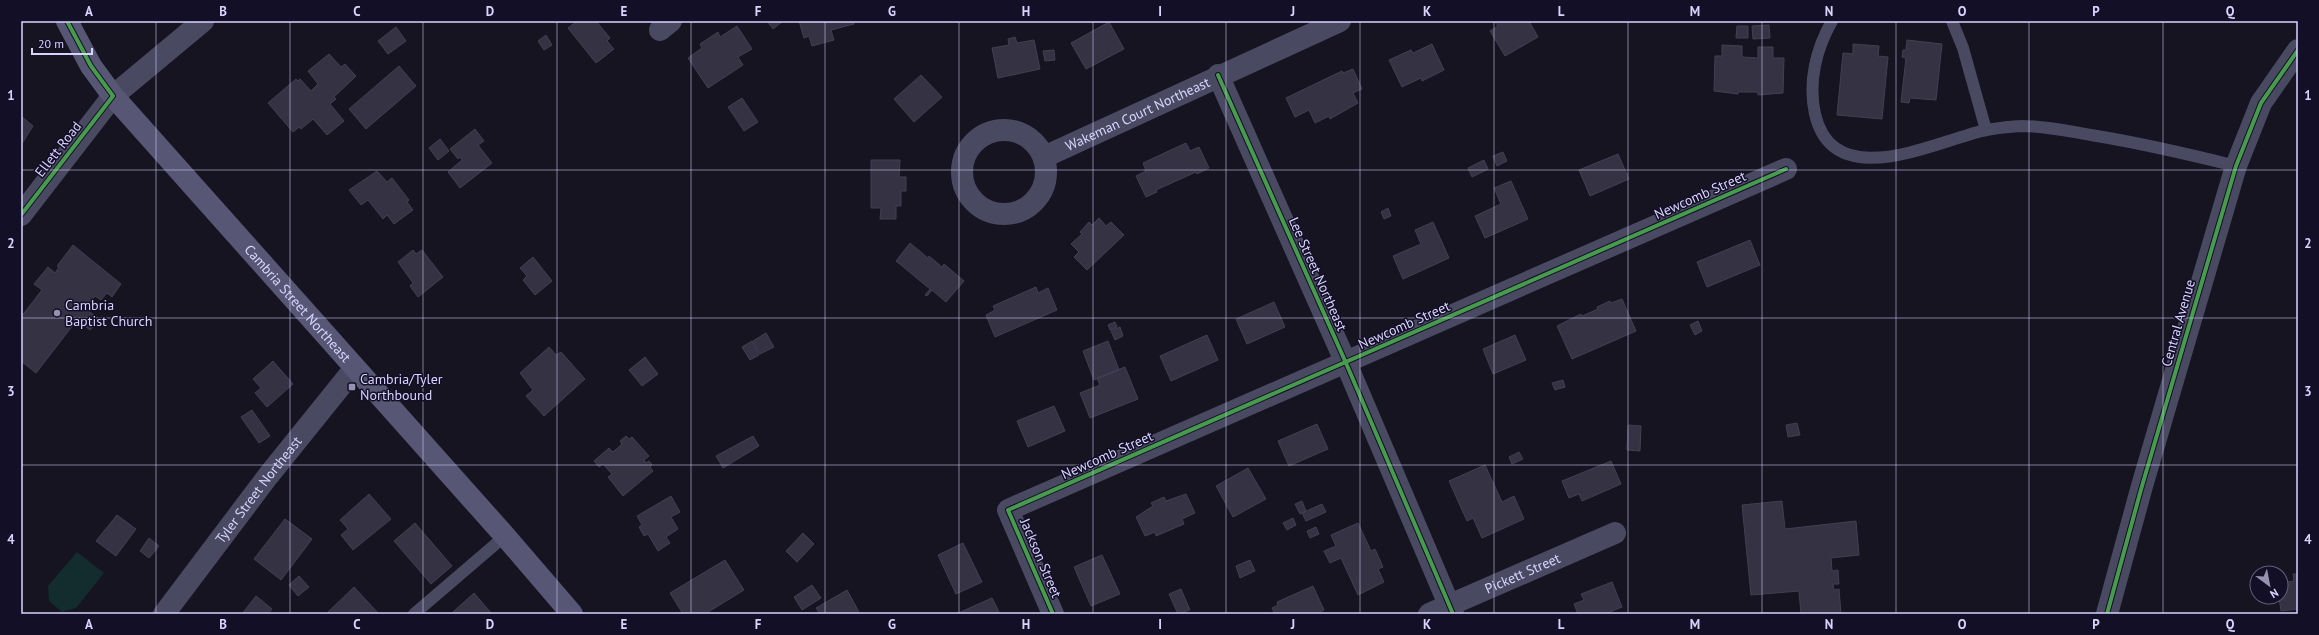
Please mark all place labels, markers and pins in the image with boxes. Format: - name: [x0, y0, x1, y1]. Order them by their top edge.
- place label: Cambria Baptist Church: [65, 296, 153, 330]
- marker: Cambria Baptist Church: [52, 308, 62, 318]
- place label: Cambria/Tyler Northbound: [360, 370, 443, 404]
- marker: Cambria/Tyler Northbound: [347, 382, 357, 392]

